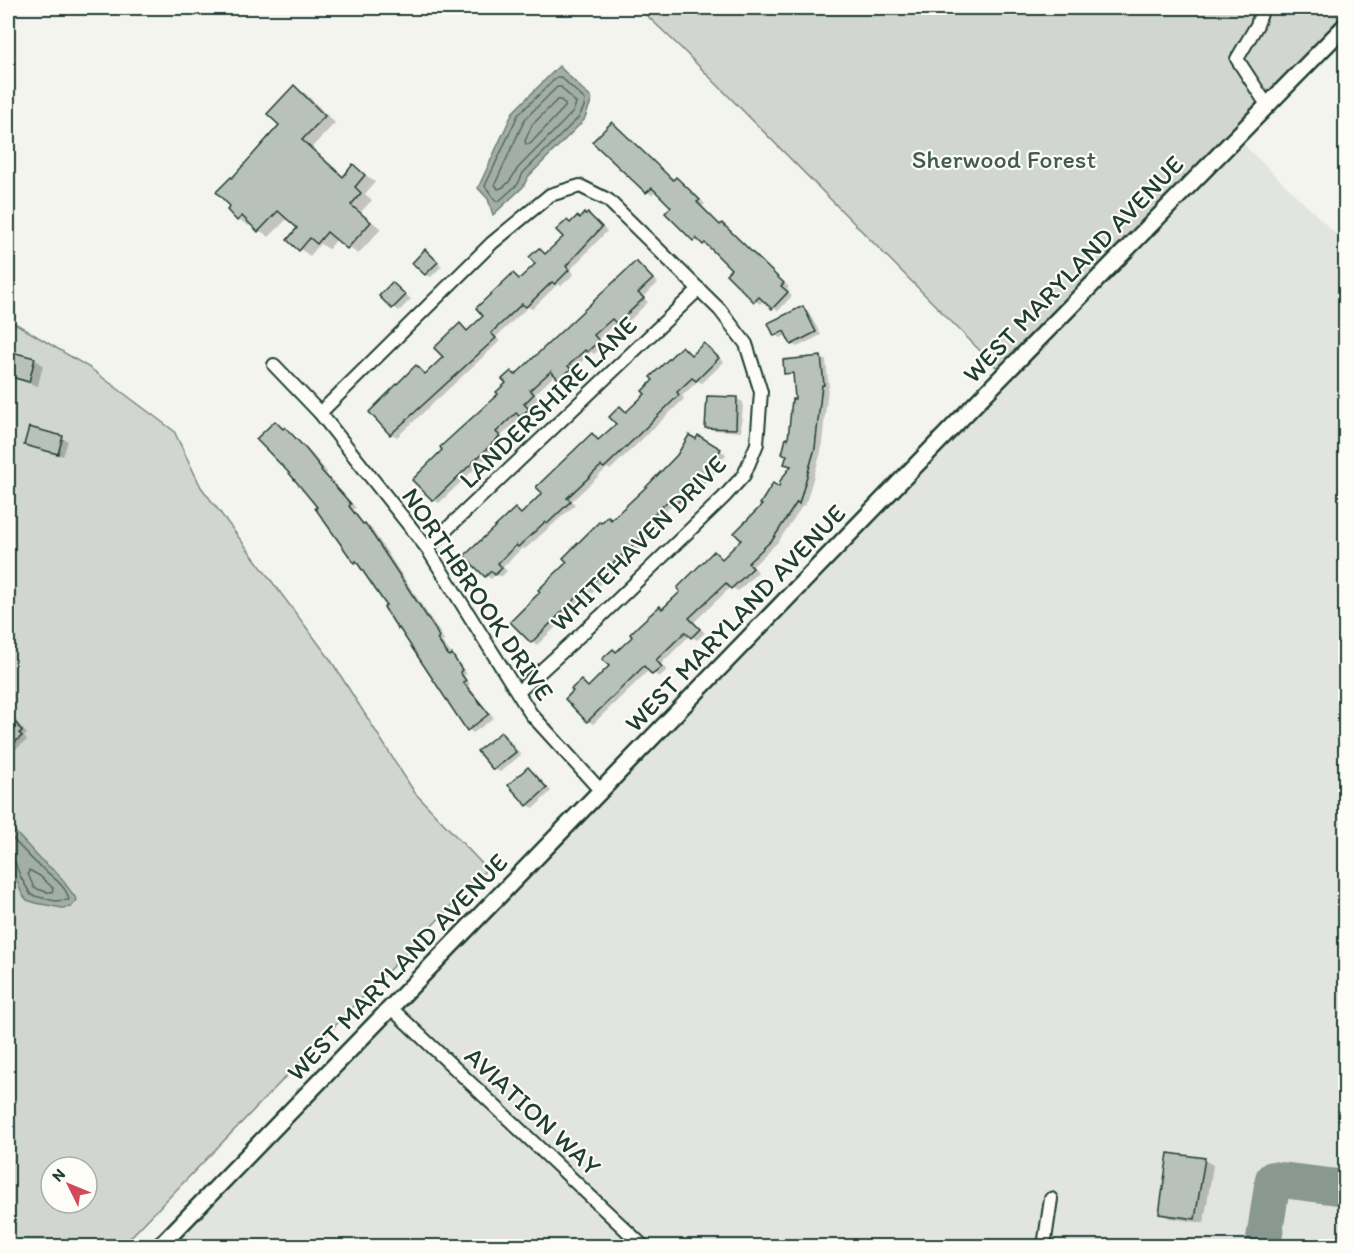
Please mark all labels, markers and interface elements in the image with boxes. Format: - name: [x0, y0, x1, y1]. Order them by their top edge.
- park label: Sherwood Forest: [912, 143, 1097, 175]
- street label: WEST MARYLAND AVENUE: [956, 148, 1190, 390]
- street label: LANDERSHIRE LANE: [452, 309, 644, 495]
- street label: WHITEHAVEN DRIVE: [543, 448, 733, 638]
- street label: NORTHBROOK DRIVE: [395, 482, 561, 706]
- street label: WEST MARYLAND AVENUE: [618, 497, 852, 739]
- street label: WEST MARYLAND AVENUE: [280, 846, 514, 1088]
- street label: AVIATION WAY: [458, 1040, 608, 1182]
- north arrow: [39, 1155, 99, 1215]
- text: N: [48, 1165, 69, 1186]

